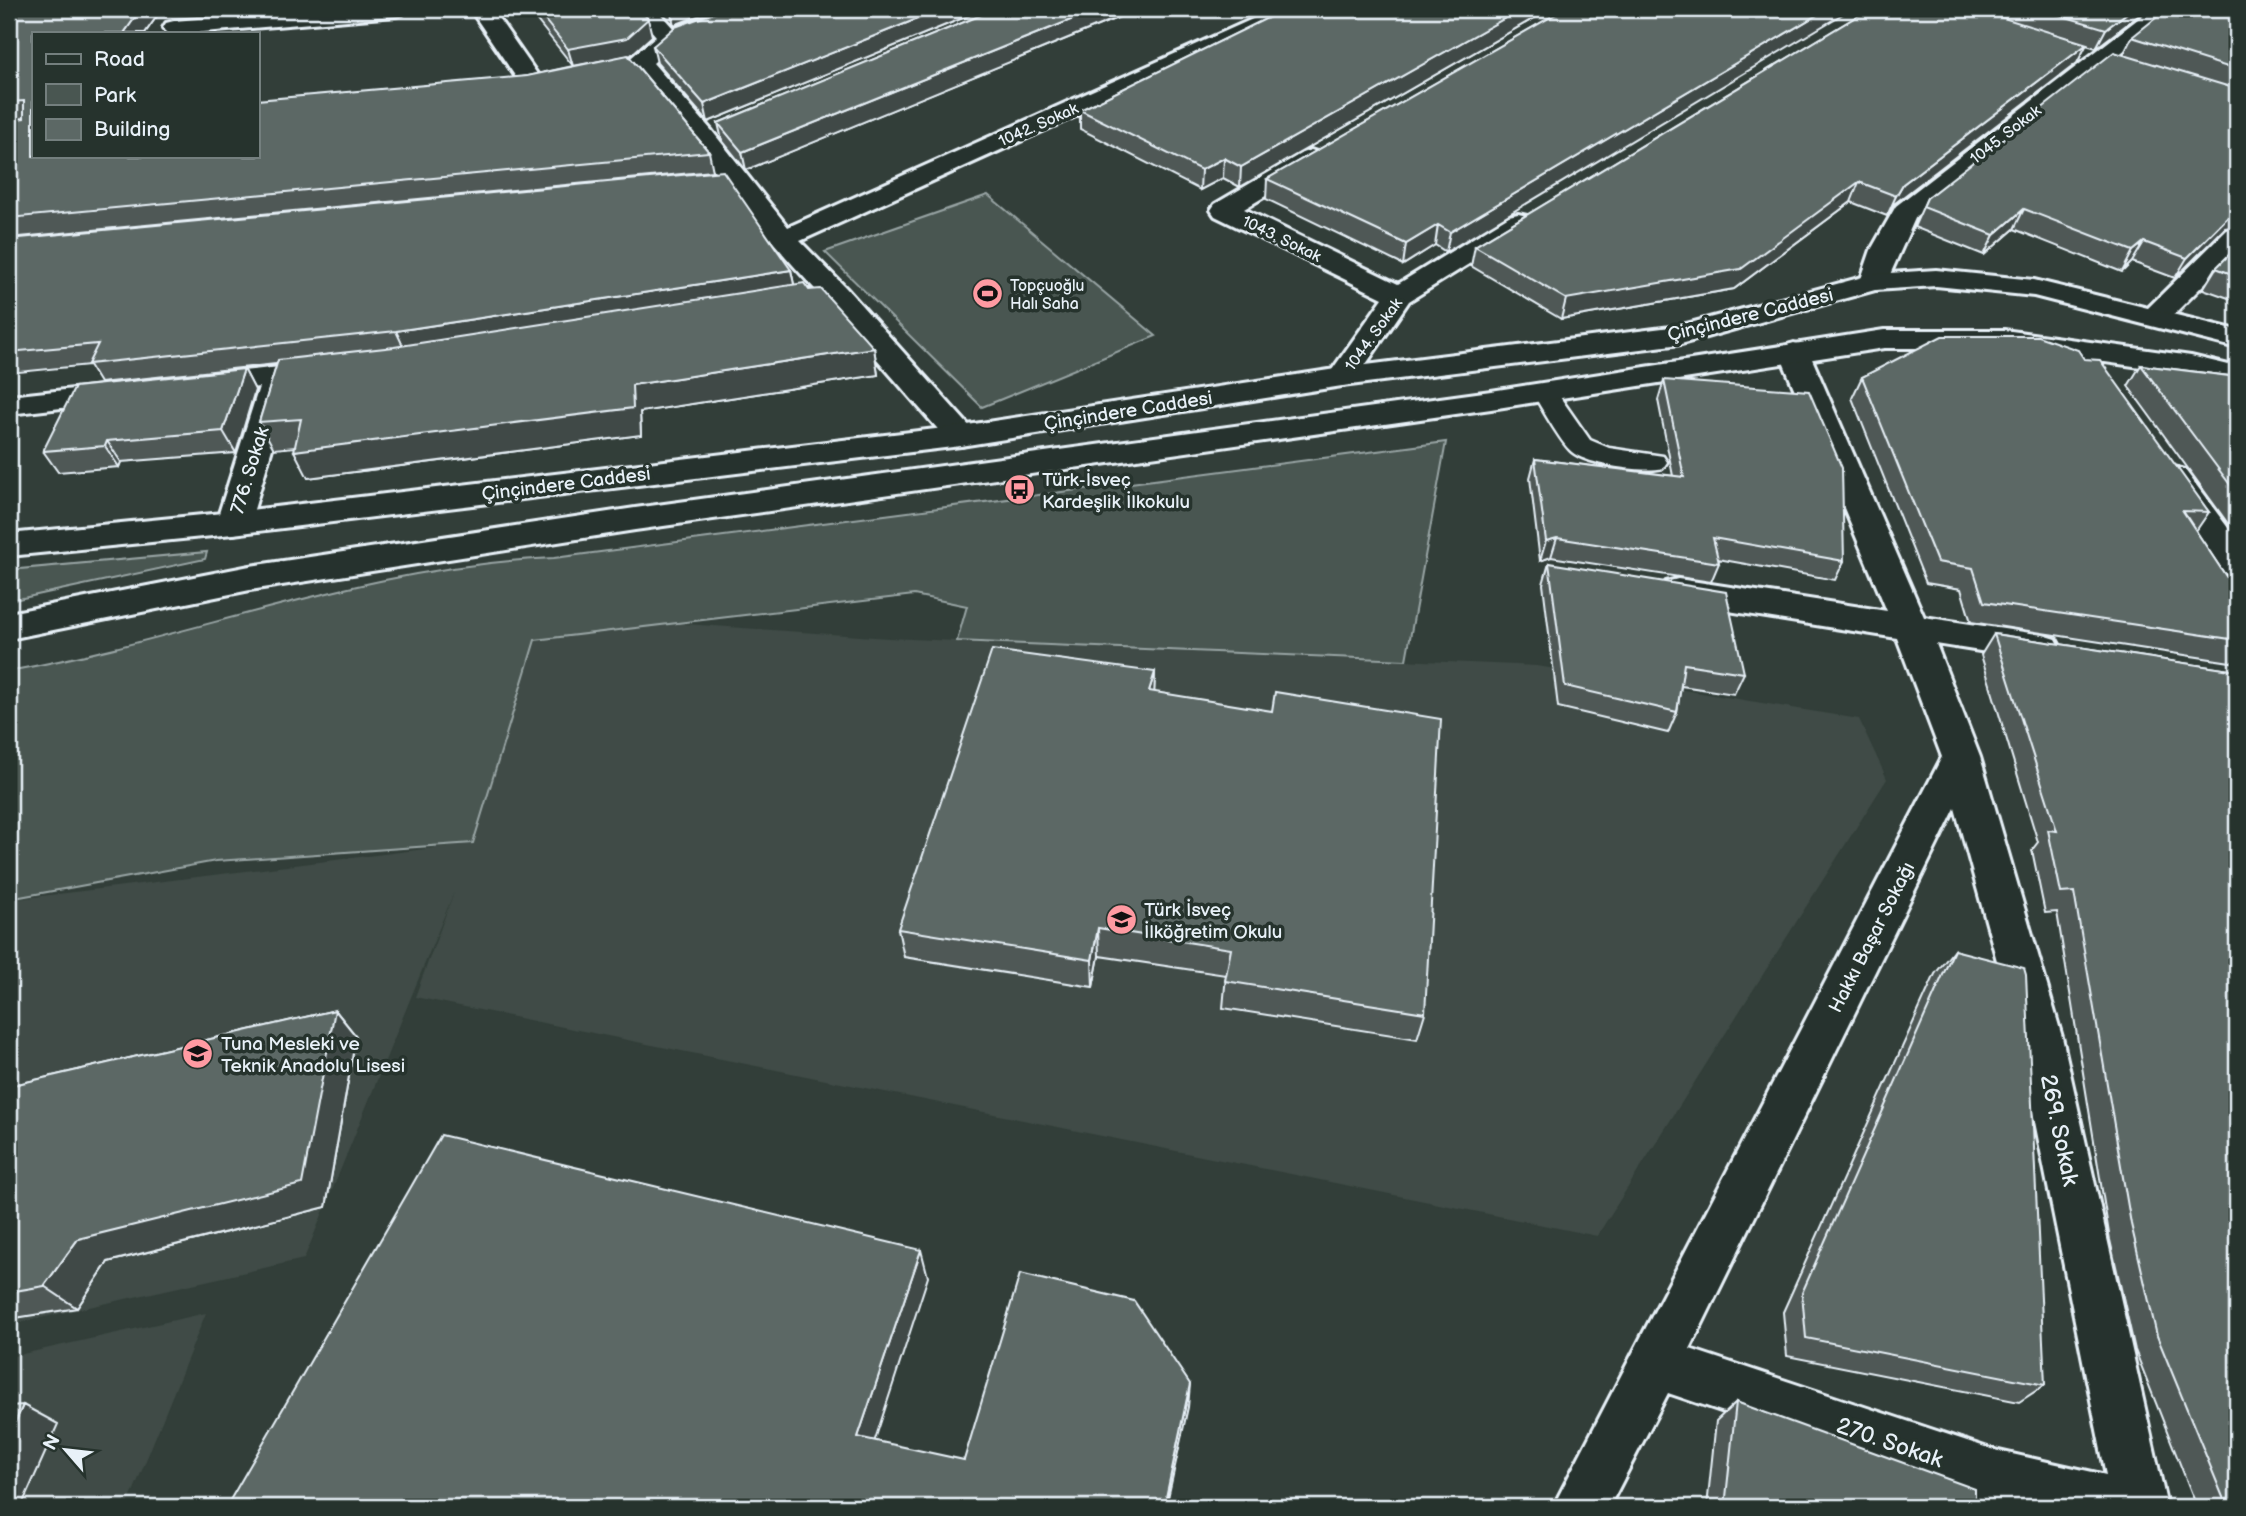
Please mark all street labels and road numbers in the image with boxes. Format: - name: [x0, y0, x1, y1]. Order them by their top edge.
- street label: 1042. Sokak: [996, 99, 1082, 151]
- street label: 1045. Sokak: [1967, 101, 2045, 169]
- street label: 1043. Sokak: [1239, 212, 1324, 267]
- street label: Çinçindere Caddesi: [1665, 284, 1836, 347]
- street label: 1044. Sokak: [1341, 295, 1407, 375]
- street label: Çinçindere Caddesi: [1042, 387, 1214, 436]
- street label: 776. Sokak: [226, 423, 275, 517]
- street label: Çinçindere Caddesi: [480, 463, 652, 506]
- street label: Hakkı Başar Sokağı: [1824, 859, 1920, 1017]
- street label: 269. Sokak: [2034, 1072, 2085, 1189]
- street label: 270. Sokak: [1833, 1412, 1947, 1474]

